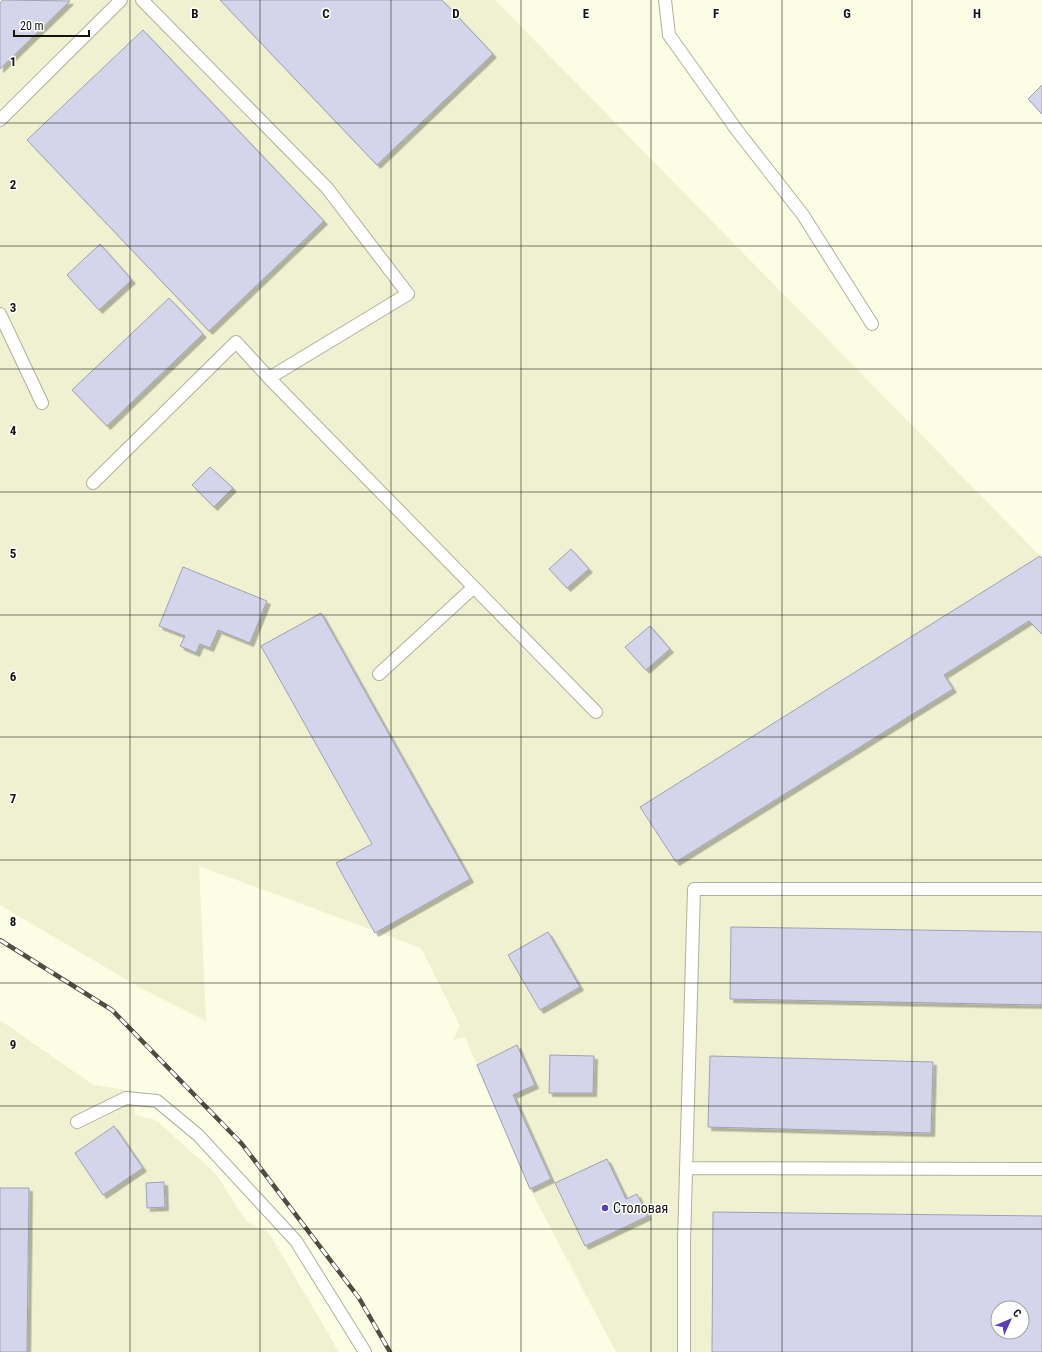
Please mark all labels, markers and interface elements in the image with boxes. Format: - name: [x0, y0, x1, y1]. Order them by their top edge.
- text: B: [191, 6, 199, 21]
- text: C: [322, 6, 330, 21]
- text: D: [452, 6, 460, 21]
- text: E: [583, 6, 590, 21]
- text: F: [713, 6, 719, 21]
- text: G: [843, 6, 851, 21]
- text: H: [973, 6, 981, 21]
- scale bar: [14, 12, 89, 38]
- text: 20 m: [20, 19, 44, 33]
- text: 1: [10, 54, 16, 69]
- text: 2: [10, 177, 17, 192]
- text: 3: [10, 300, 16, 315]
- text: 4: [10, 423, 17, 438]
- text: 5: [10, 546, 17, 561]
- text: 6: [10, 669, 17, 684]
- text: 7: [10, 791, 17, 806]
- text: 8: [10, 914, 16, 929]
- text: 9: [10, 1037, 16, 1052]
- place label: Столовая: [613, 1200, 668, 1216]
- marker: Столовая: [600, 1203, 610, 1213]
- north arrow: [990, 1300, 1030, 1340]
- text: С: [1010, 1307, 1024, 1320]

